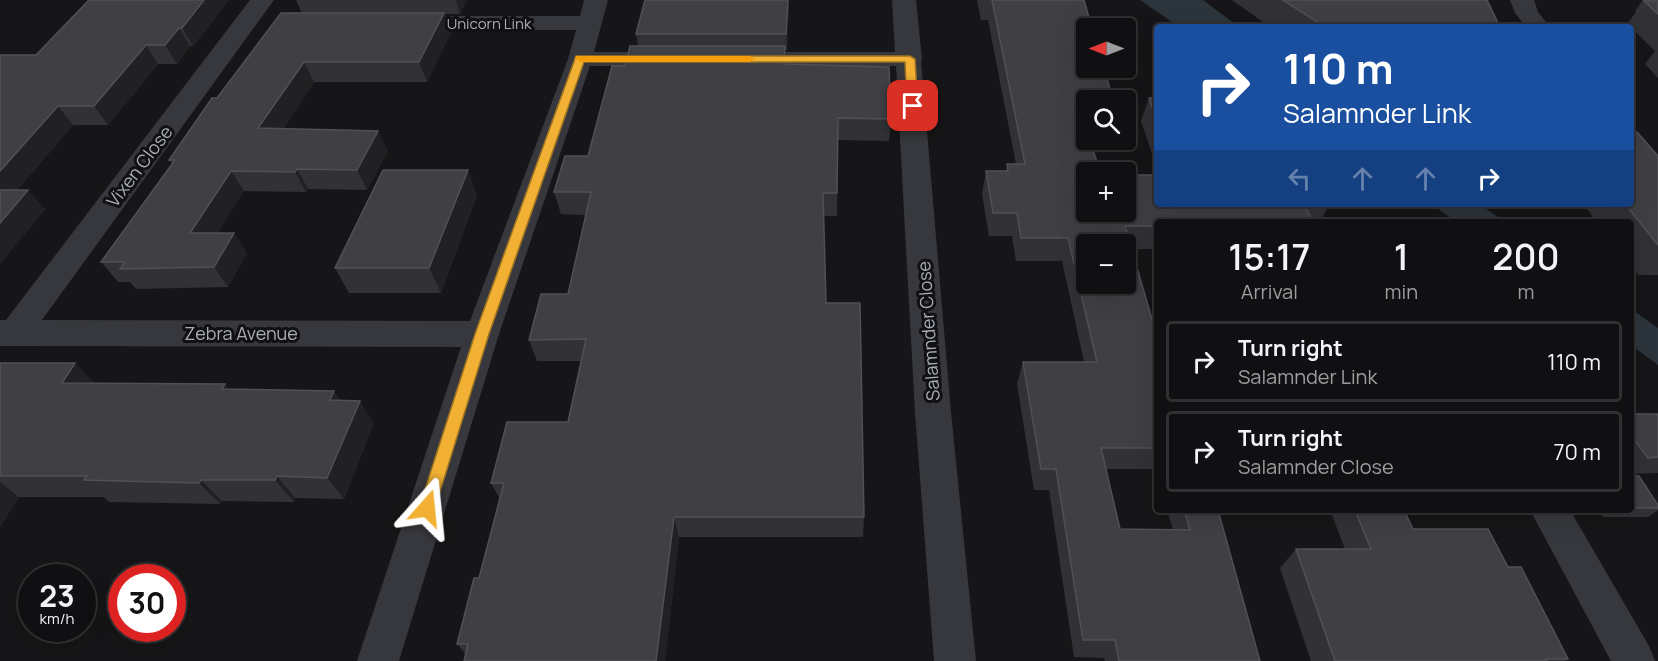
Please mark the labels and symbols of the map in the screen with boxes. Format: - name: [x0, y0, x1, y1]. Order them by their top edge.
- street label: Unicorn Link: [447, 13, 532, 34]
- north arrow: [1076, 18, 1136, 78]
- pin: [887, 80, 938, 131]
- street label: Vixen Close: [101, 120, 177, 212]
- street label: Salamnder Close: [911, 260, 945, 402]
- street label: Zebra Avenue: [184, 321, 298, 345]
- position arrow: [395, 476, 459, 540]
- speed limit sign: 30: [108, 564, 186, 642]

